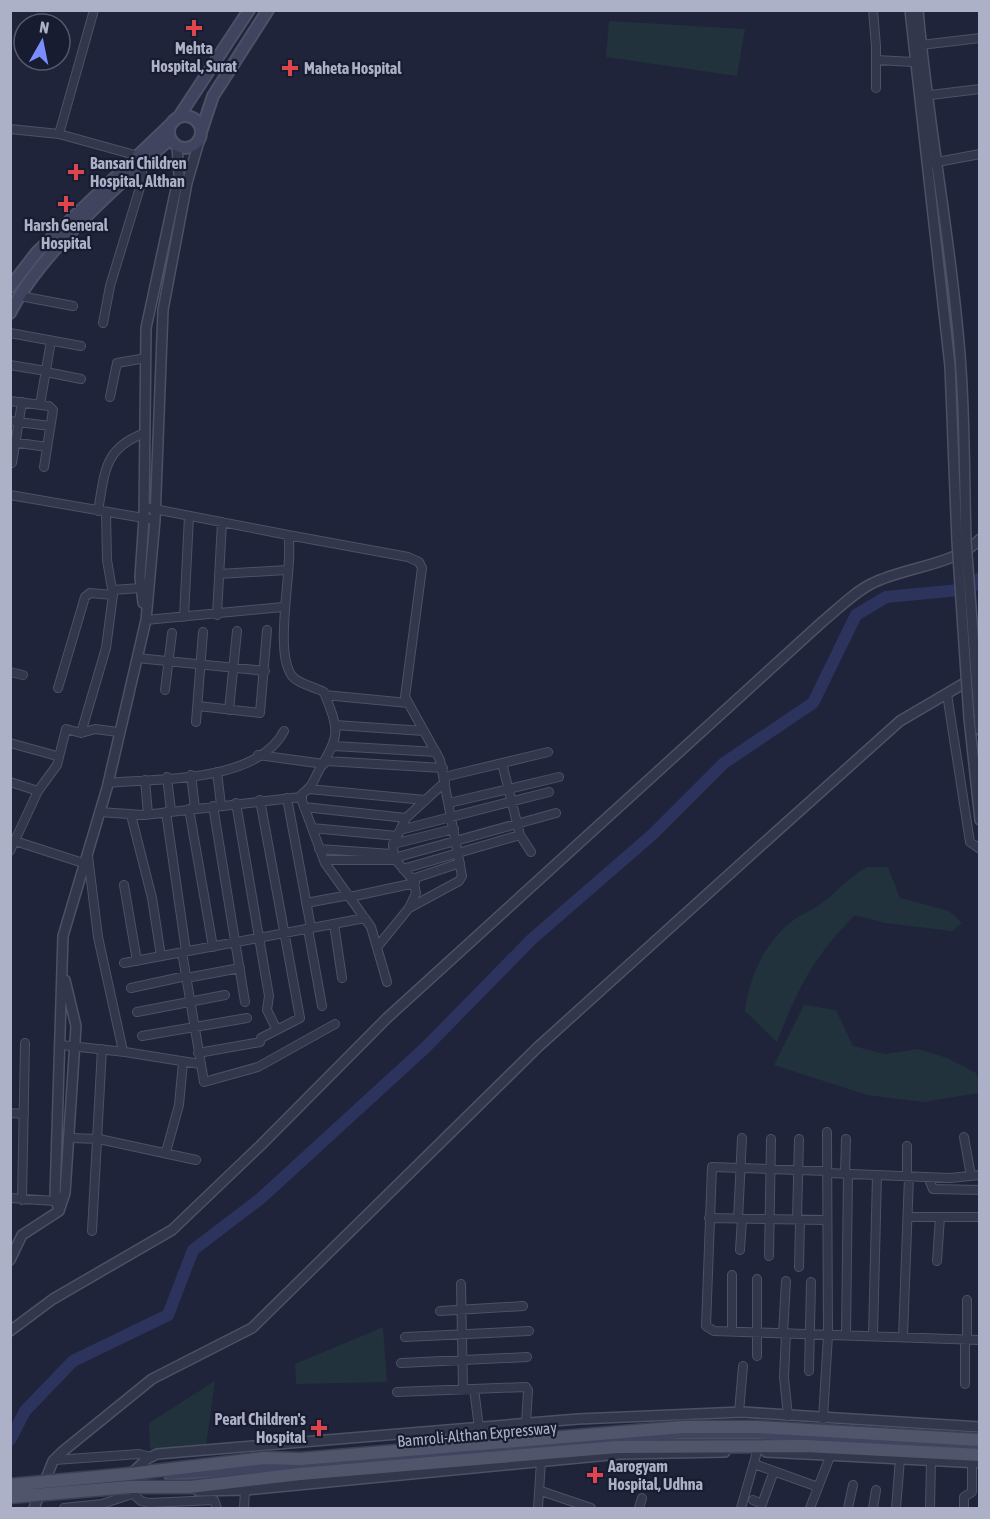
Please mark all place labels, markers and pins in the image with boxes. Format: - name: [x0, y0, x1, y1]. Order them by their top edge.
- marker: Mehta Hospital, Surat: [185, 19, 203, 37]
- place label: Mehta Hospital, Surat: [151, 39, 237, 75]
- marker: Maheta Hospital: [281, 59, 299, 77]
- place label: Maheta Hospital: [304, 59, 402, 77]
- place label: Bansari Children Hospital, Althan: [90, 154, 187, 190]
- marker: Bansari Children Hospital, Althan: [67, 163, 85, 181]
- marker: Harsh General Hospital: [57, 195, 75, 213]
- place label: Harsh General Hospital: [24, 216, 109, 252]
- place label: Pearl Children's Hospital: [214, 1410, 307, 1446]
- marker: Pearl Children's Hospital: [310, 1419, 328, 1437]
- place label: Aarogyam Hospital, Udhna: [607, 1457, 703, 1493]
- marker: Aarogyam Hospital, Udhna: [586, 1466, 604, 1484]

